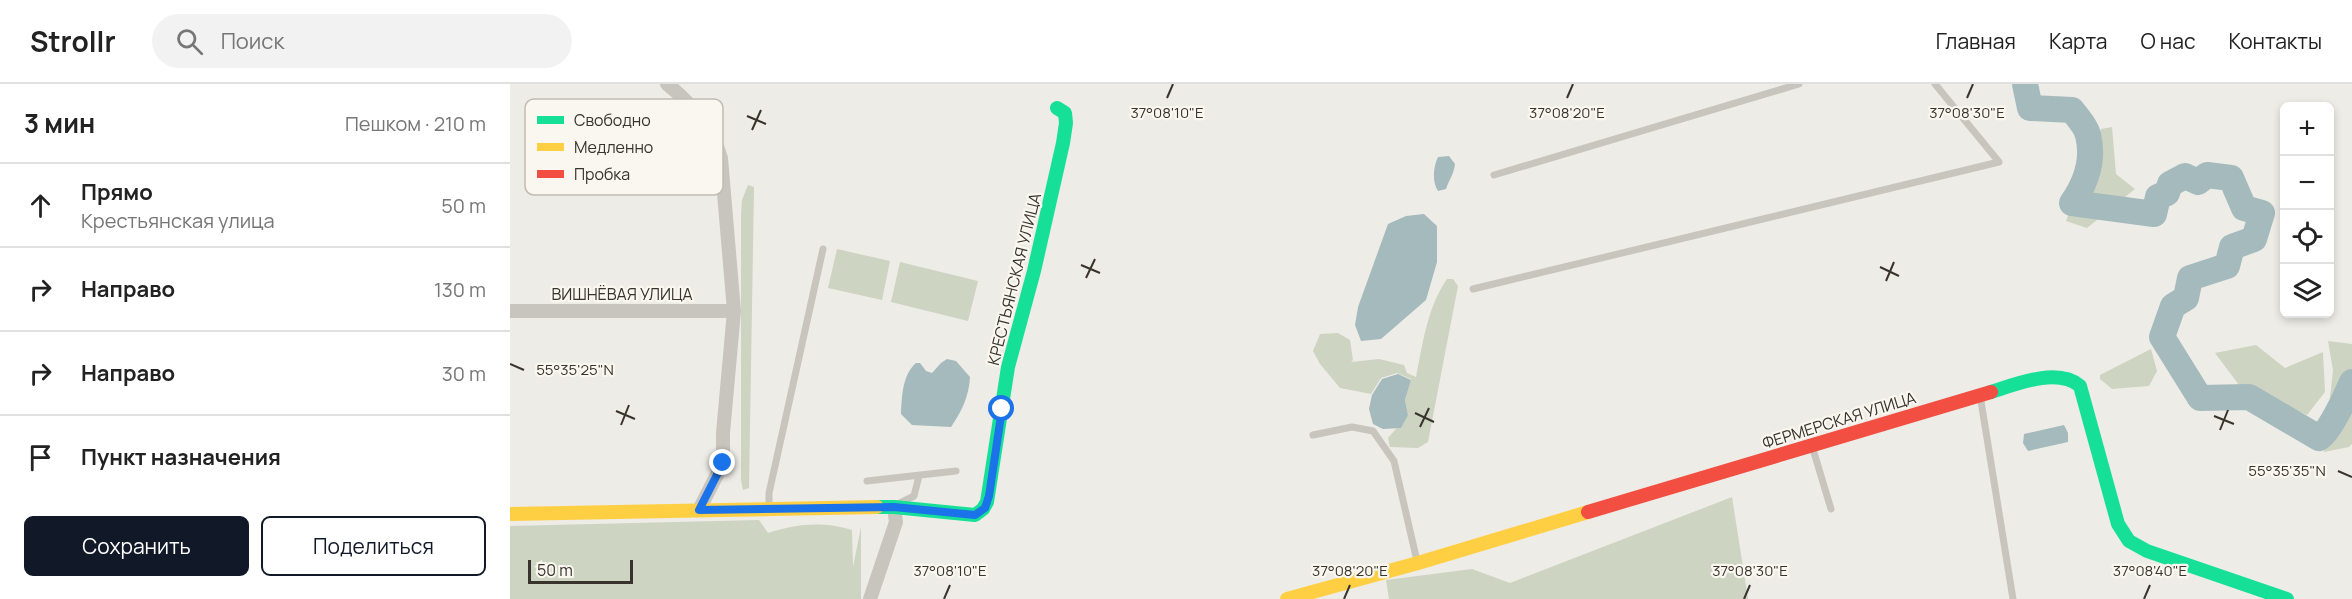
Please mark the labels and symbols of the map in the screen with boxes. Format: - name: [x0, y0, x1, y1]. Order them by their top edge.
- legend: [525, 99, 723, 195]
- text: 37°08'10"E: [1130, 102, 1204, 123]
- text: 37°08'20"E: [1529, 102, 1605, 123]
- text: 37°08'30"E: [1929, 102, 2005, 123]
- text: Свободно: [574, 109, 651, 131]
- text: Медленно: [574, 136, 653, 158]
- text: Пробка: [574, 163, 630, 185]
- street label: КРЕСТЬЯНСКАЯ УЛИЦА: [982, 191, 1046, 367]
- street label: ВИШНЁВАЯ УЛИЦА: [551, 283, 693, 305]
- text: 55°35'25"N: [536, 359, 614, 380]
- street label: ФЕРМЕРСКАЯ УЛИЦА: [1760, 386, 1918, 454]
- route start: [988, 395, 1014, 421]
- route end: [709, 449, 735, 475]
- text: 55°35'35"N: [2248, 460, 2326, 481]
- scale bar: [528, 557, 633, 584]
- text: 37°08'10"E: [913, 560, 987, 581]
- text: 37°08'20"E: [1312, 560, 1388, 581]
- text: 37°08'30"E: [1712, 560, 1788, 581]
- text: 37°08'40"E: [2113, 560, 2187, 581]

